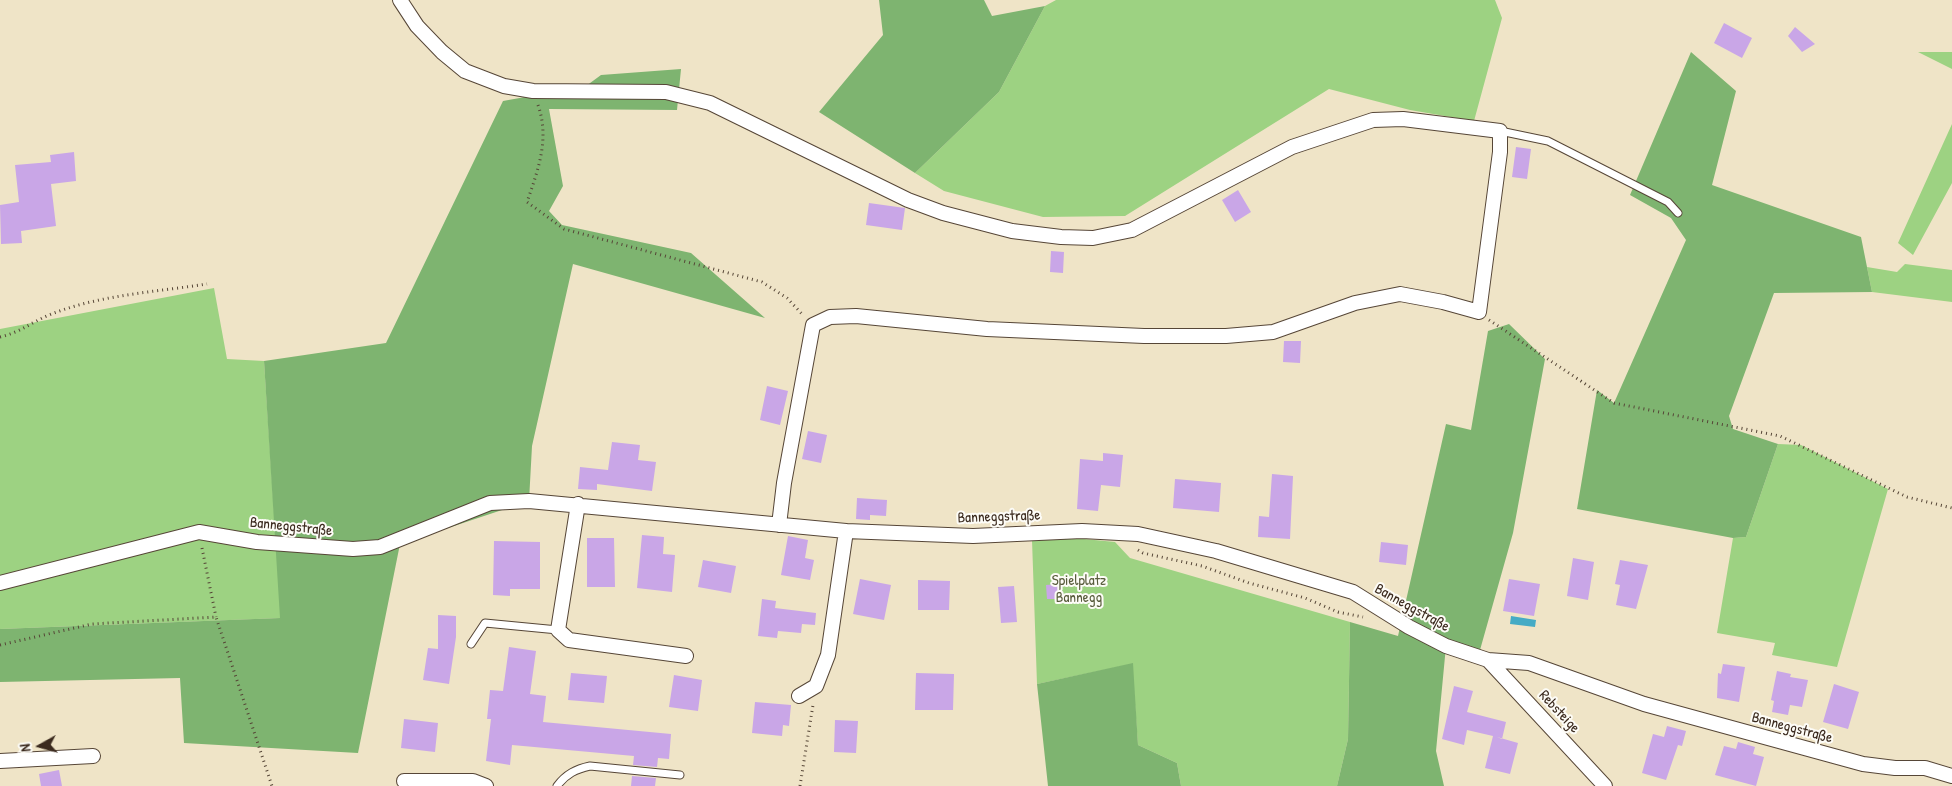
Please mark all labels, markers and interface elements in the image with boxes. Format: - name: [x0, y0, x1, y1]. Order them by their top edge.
- street label: Banneggstraße: [957, 507, 1041, 527]
- street label: Banneggstraße: [249, 514, 333, 540]
- park label: Spielplatz Bannegg: [1052, 572, 1106, 607]
- street label: Banneggstraße: [1371, 580, 1453, 636]
- street label: Rebsteige: [1535, 687, 1583, 737]
- street label: Banneggstraße: [1750, 709, 1834, 747]
- north arrow: [15, 721, 65, 771]
- text: N: [15, 743, 34, 753]

